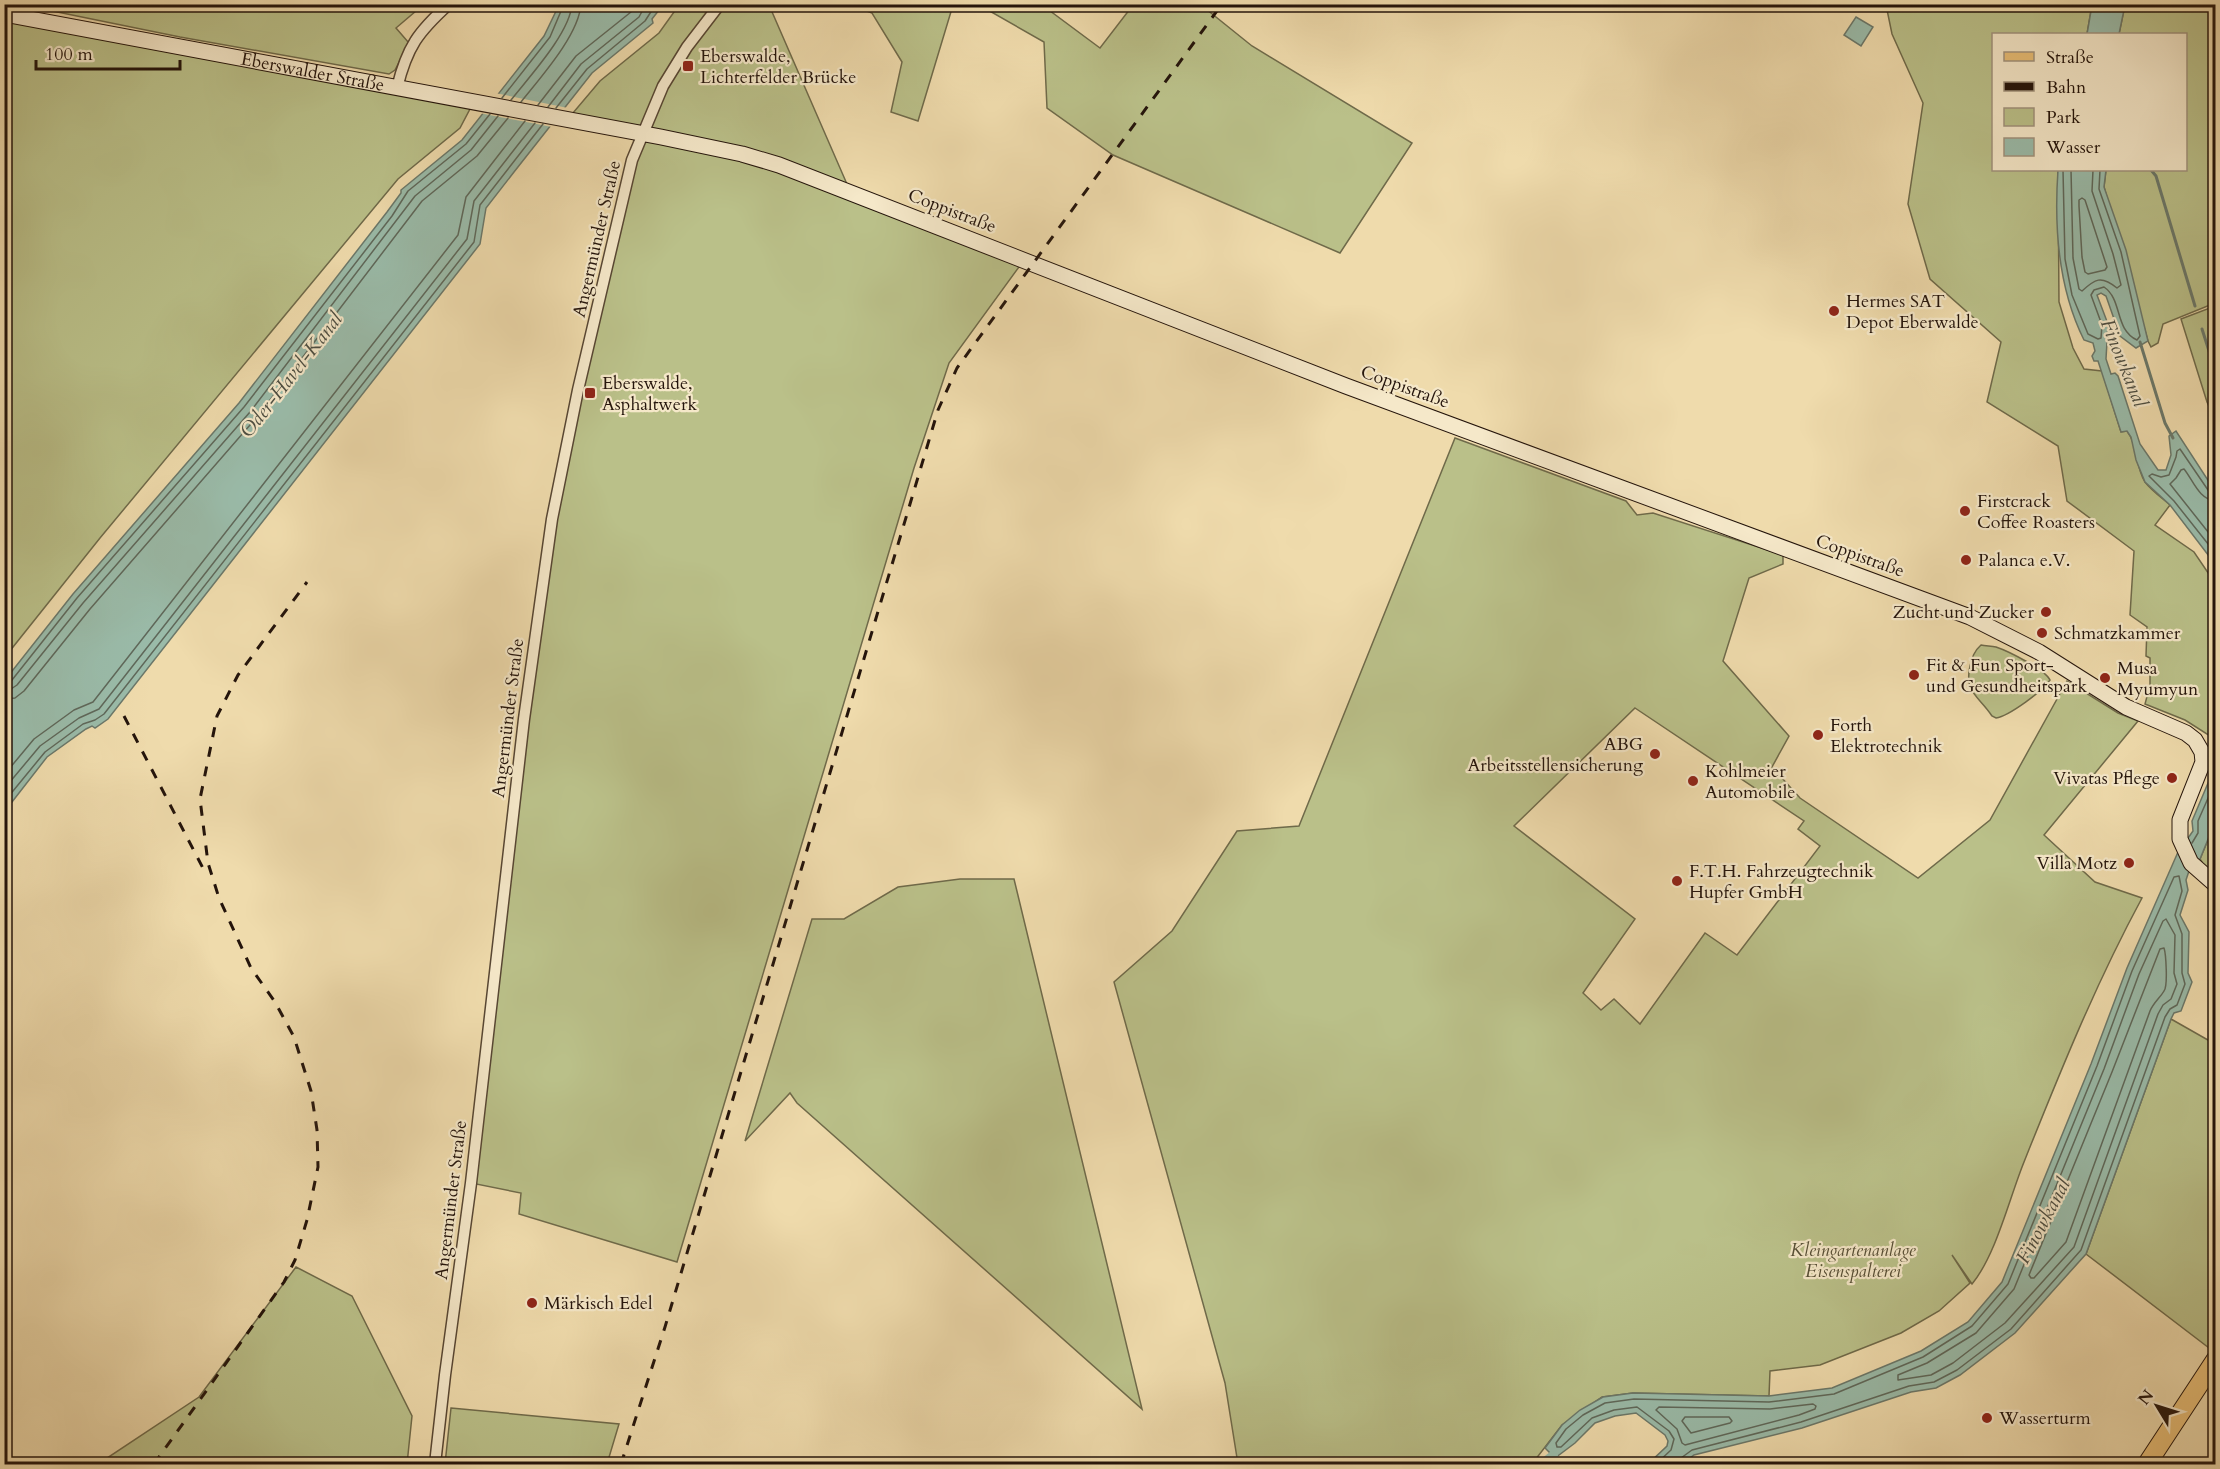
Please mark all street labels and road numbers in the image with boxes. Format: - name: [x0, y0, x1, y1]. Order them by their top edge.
- street label: Eberswalder Straße: [239, 46, 386, 97]
- street label: Angermünder Straße: [567, 158, 627, 320]
- street label: Coppistraße: [904, 183, 1000, 239]
- street label: Coppistraße: [1357, 359, 1453, 415]
- street label: Coppistraße: [1812, 528, 1908, 584]
- street label: Angermünder Straße: [486, 637, 530, 799]
- street label: Angermünder Straße: [429, 1119, 473, 1281]

